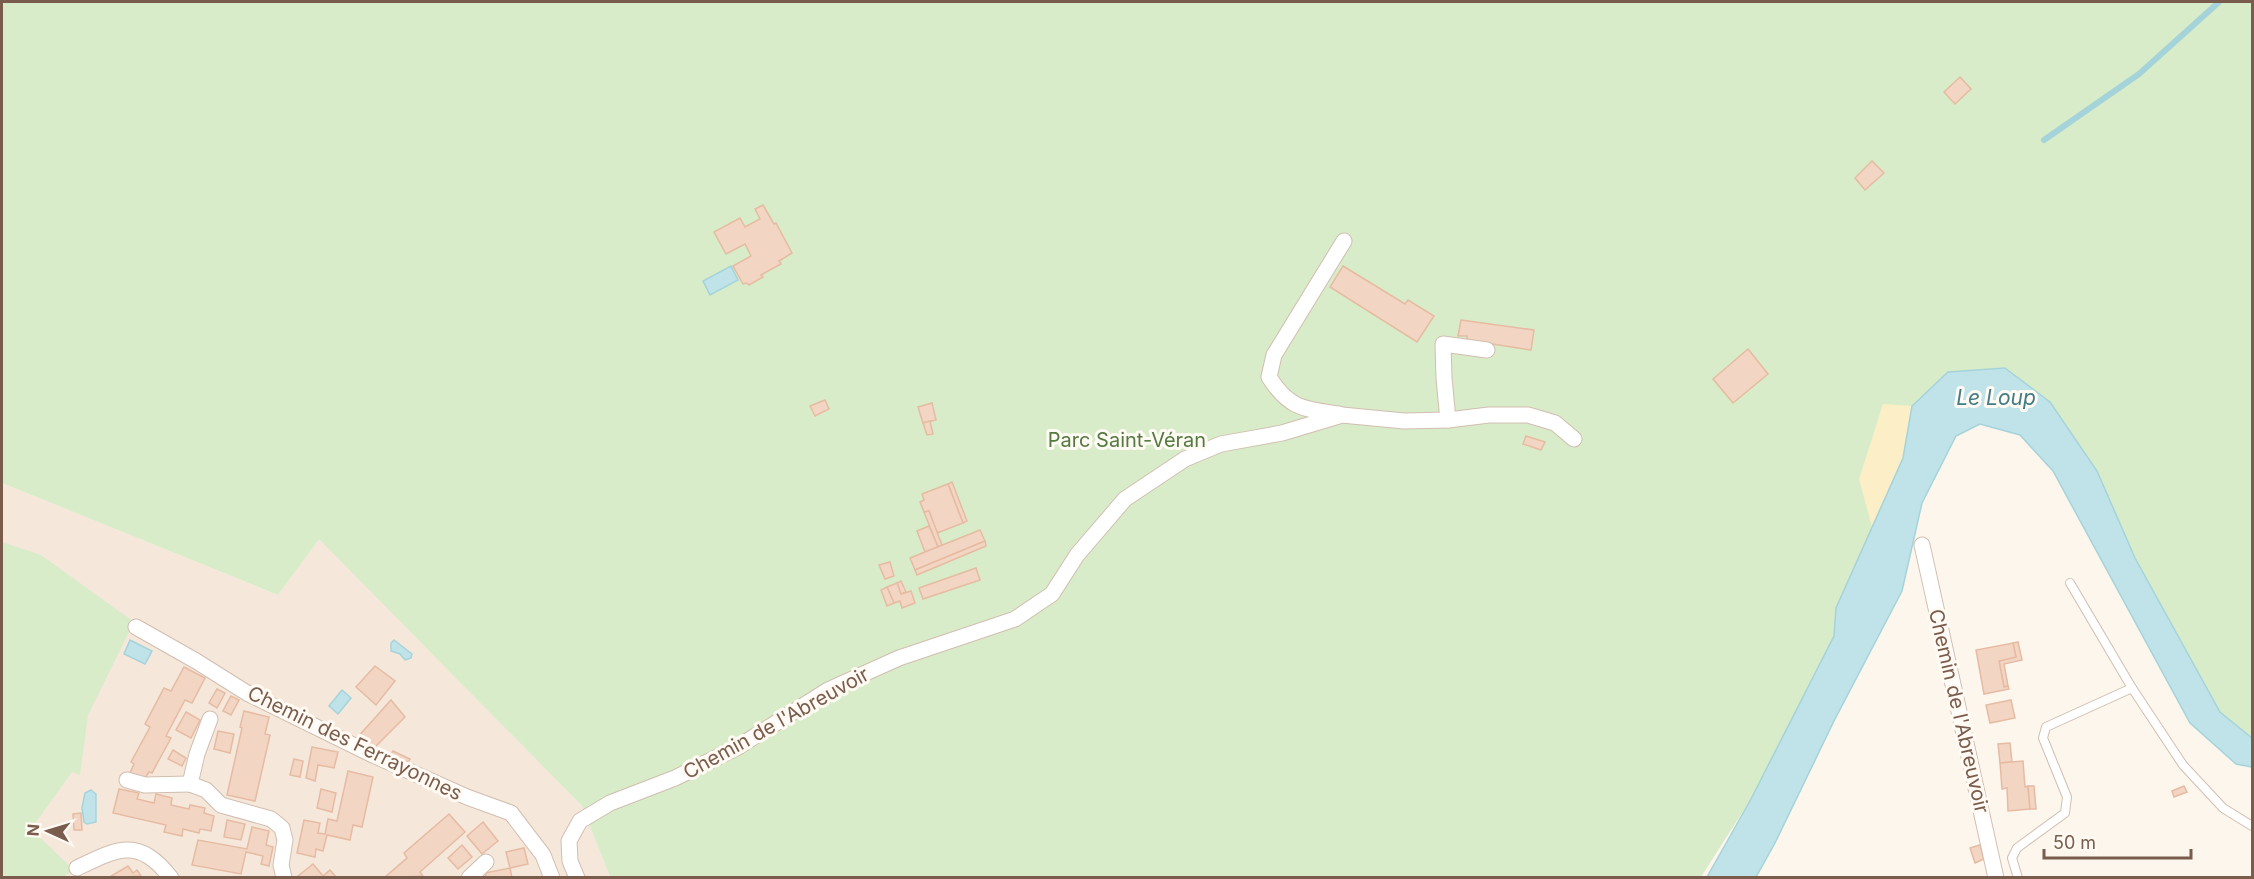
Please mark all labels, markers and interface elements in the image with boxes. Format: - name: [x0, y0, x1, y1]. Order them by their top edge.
- water label: Le Loup: [1956, 385, 2036, 410]
- park label: Parc Saint-Véran: [1048, 428, 1206, 452]
- street label: Chemin de l'Abreuvoir: [1924, 607, 1994, 816]
- street label: Chemin de l'Abreuvoir: [679, 662, 873, 784]
- street label: Chemin des Ferrayonnes: [244, 681, 466, 805]
- north arrow: [18, 801, 78, 861]
- scale bar: [2044, 822, 2191, 860]
- text: N: [23, 823, 43, 837]
- text: 50 m: [2053, 832, 2096, 853]

